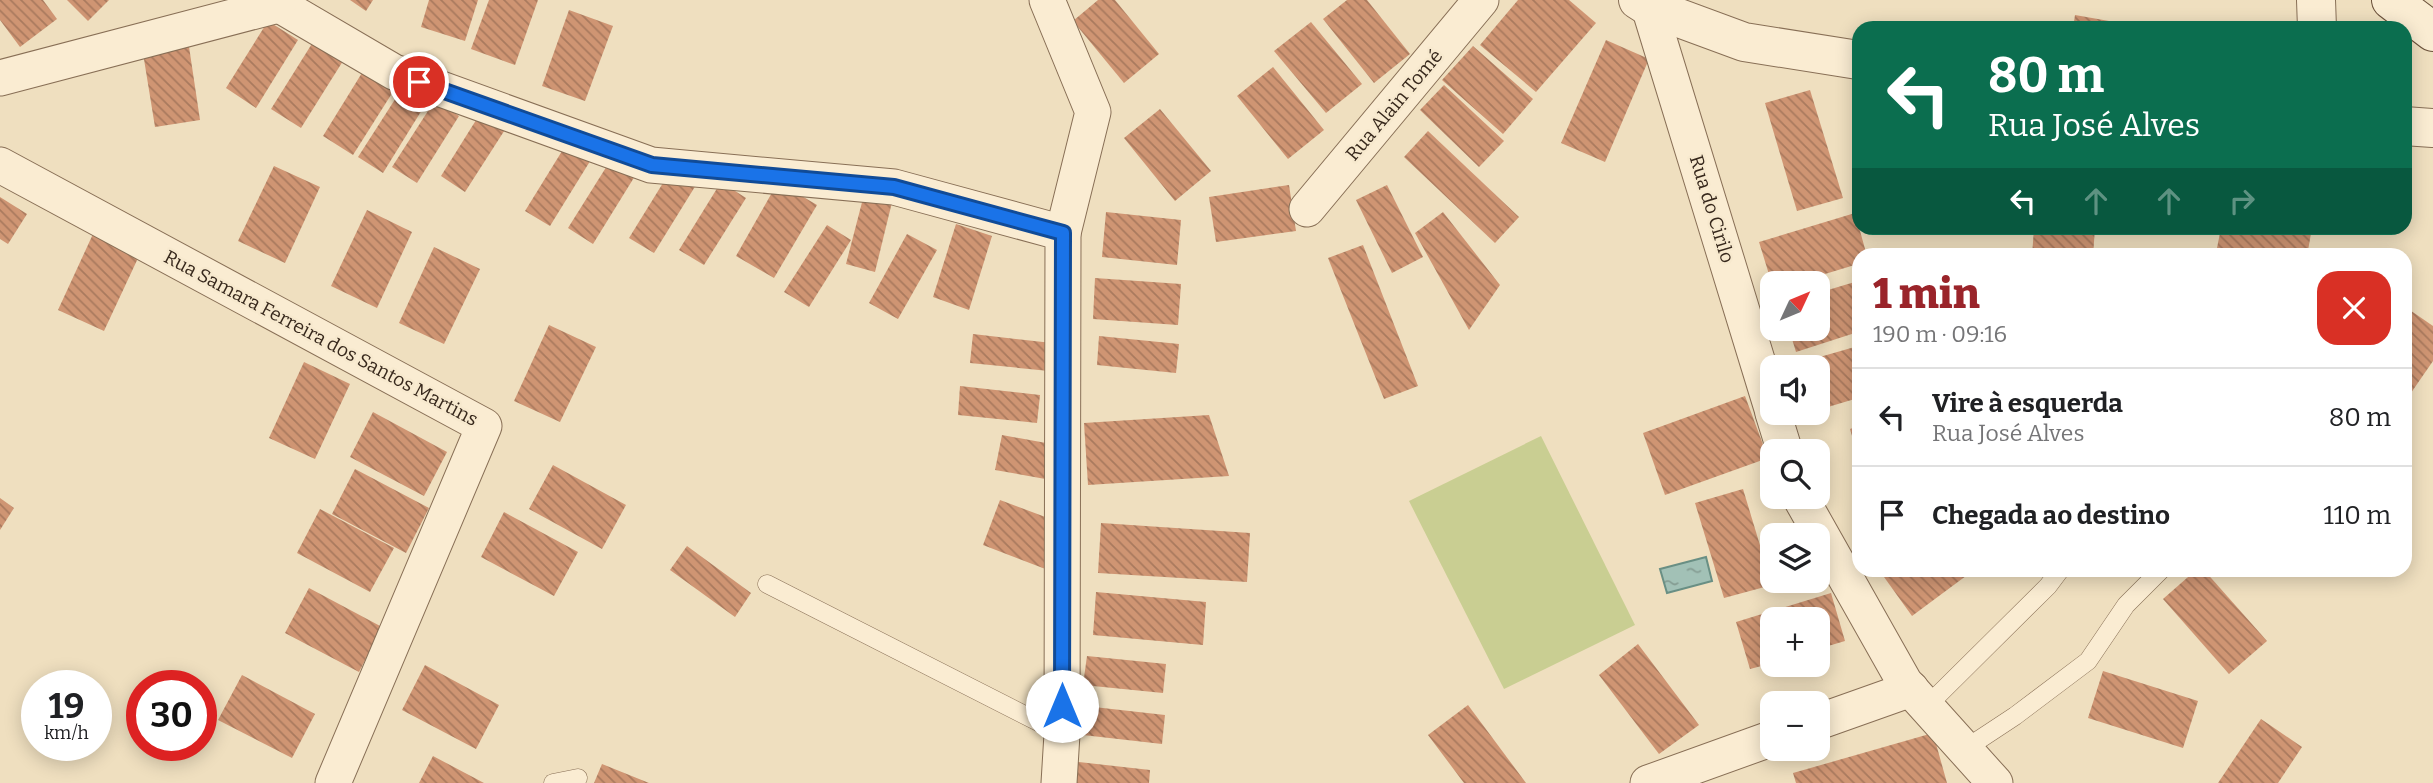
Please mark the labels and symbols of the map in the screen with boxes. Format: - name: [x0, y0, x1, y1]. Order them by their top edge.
- street label: Rua Alain Tomé: [1341, 45, 1447, 165]
- pin: [389, 52, 449, 112]
- street label: Rua do Cirilo: [1685, 152, 1739, 266]
- street label: Rua Samara Ferreira dos Santos Martins: [160, 245, 482, 431]
- north arrow: [1760, 271, 1830, 341]
- position arrow: [1025, 669, 1099, 743]
- speed limit sign: 30: [126, 670, 217, 761]

